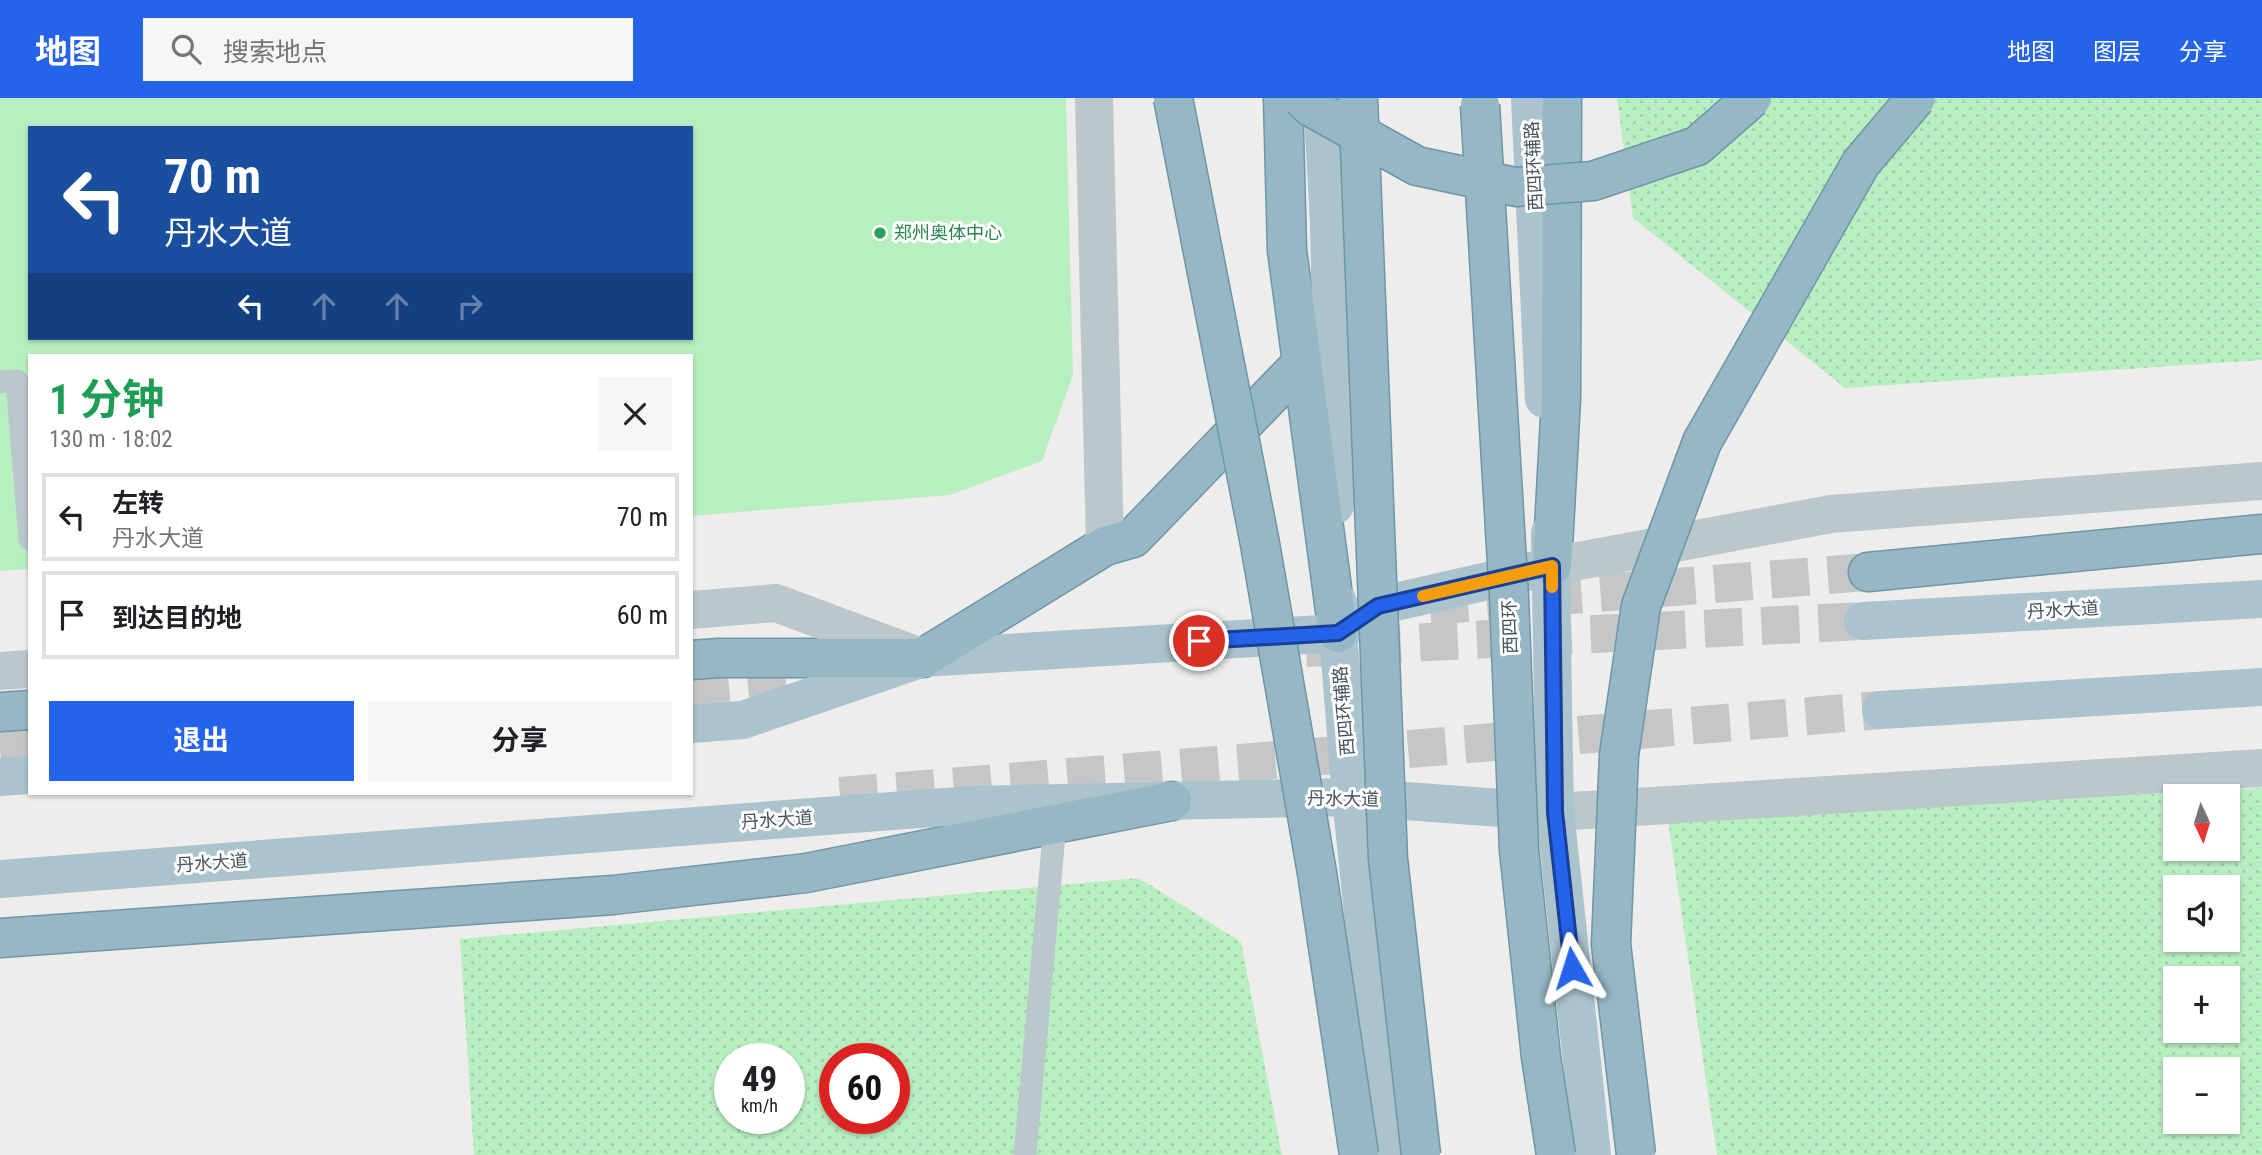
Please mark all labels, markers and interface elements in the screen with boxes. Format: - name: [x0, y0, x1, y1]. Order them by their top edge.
- search box: [143, 18, 633, 81]
- icon: search: [167, 30, 205, 68]
- text: 地图: [35, 32, 101, 71]
- text: 搜索地点: [223, 37, 327, 67]
- text: 地图: [2007, 38, 2055, 66]
- text: 图层: [2093, 38, 2141, 66]
- text: 分享: [2179, 38, 2227, 66]
- street label: 西四环辅路: [1521, 121, 1546, 212]
- text: 70 m: [164, 148, 261, 205]
- icon: left: [49, 154, 140, 245]
- text: 丹水大道: [164, 214, 292, 252]
- place label: 郑州奥体中心: [894, 222, 1002, 243]
- marker: 郑州奥体中心: [872, 225, 888, 241]
- icon: left: [232, 287, 270, 325]
- icon: ahead: [305, 287, 343, 325]
- icon: ahead: [378, 287, 416, 325]
- icon: right: [451, 287, 489, 325]
- text: 1 分钟: [49, 375, 164, 424]
- button: close: [598, 377, 672, 451]
- text: 130 m · 18:02: [49, 426, 173, 453]
- text: 左转: [112, 488, 164, 518]
- icon: left: [53, 498, 91, 536]
- text: 70 m: [617, 502, 668, 532]
- text: 丹水大道: [112, 525, 204, 552]
- icon: arrive: [53, 596, 91, 634]
- street label: 丹水大道: [2026, 597, 2099, 622]
- text: 60 m: [617, 600, 668, 630]
- street label: 西四环: [1498, 600, 1521, 654]
- text: 到达目的地: [112, 603, 242, 633]
- pin: [1169, 611, 1229, 671]
- icon: arrive: [1180, 622, 1218, 660]
- street label: 西四环辅路: [1329, 665, 1358, 757]
- button: 退出: [49, 701, 354, 781]
- button: 分享: [368, 701, 672, 781]
- north arrow: [2163, 784, 2240, 861]
- map controls: [2163, 784, 2240, 1134]
- street label: 丹水大道: [1307, 787, 1379, 810]
- street label: 丹水大道: [740, 807, 814, 832]
- street label: 丹水大道: [175, 850, 249, 875]
- button: sound: [2163, 875, 2240, 952]
- position arrow: [1535, 931, 1609, 1005]
- button: +: [2163, 966, 2240, 1043]
- speed limit sign: 60: [819, 1043, 910, 1134]
- button: −: [2163, 1057, 2240, 1134]
- text: 49: [742, 1059, 777, 1100]
- text: km/h: [741, 1095, 778, 1116]

